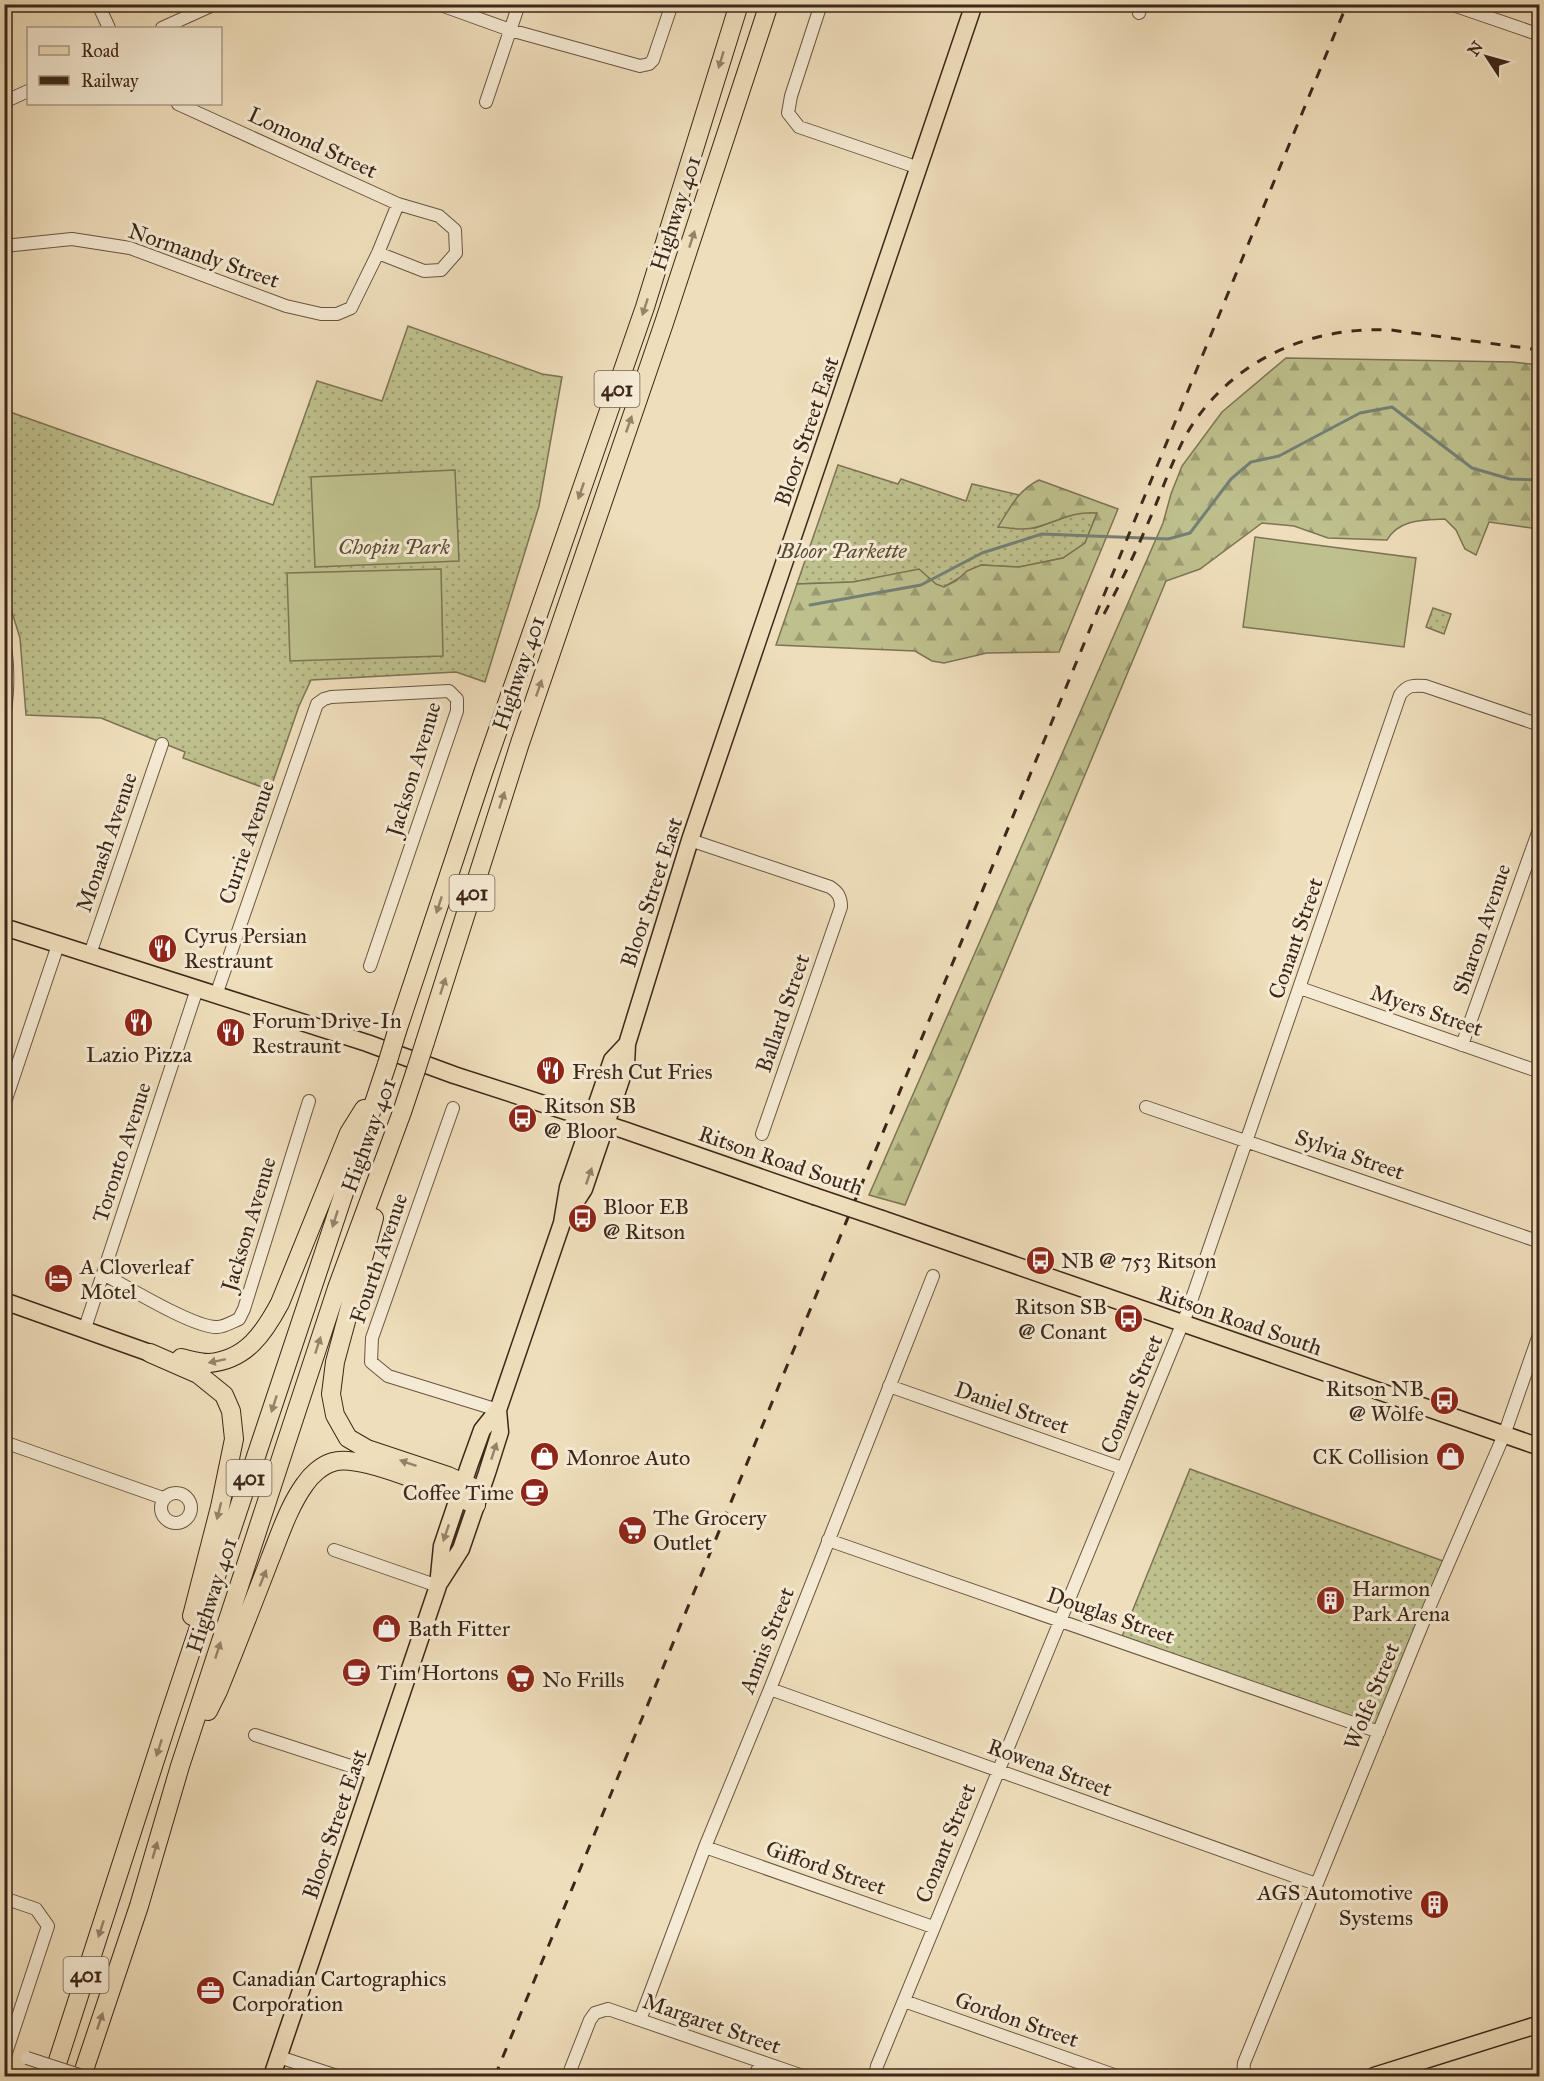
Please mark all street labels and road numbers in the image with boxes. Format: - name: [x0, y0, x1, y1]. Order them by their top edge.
- street label: Lomond Street: [244, 101, 382, 184]
- street label: Highway 401: [644, 152, 707, 274]
- street label: Normandy Street: [125, 217, 283, 294]
- street label: Bloor Street East: [768, 353, 845, 509]
- road number: 401: [594, 371, 640, 407]
- street label: Highway 401: [486, 612, 551, 734]
- street label: Jackson Avenue: [380, 699, 447, 842]
- street label: Monash Avenue: [70, 769, 143, 916]
- street label: Currie Avenue: [213, 777, 280, 908]
- street label: Bloor Street East: [615, 814, 688, 971]
- street label: Sharon Avenue: [1447, 860, 1516, 998]
- street label: Conant Street: [1262, 874, 1329, 1002]
- road number: 401: [450, 875, 494, 911]
- street label: Ballard Street: [750, 950, 815, 1076]
- street label: Myers Street: [1367, 979, 1487, 1042]
- street label: Highway 401: [335, 1074, 402, 1196]
- street label: Toronto Avenue: [86, 1079, 157, 1225]
- street label: Ritson Road South: [695, 1120, 867, 1201]
- street label: Sylvia Street: [1292, 1123, 1408, 1186]
- street label: Jackson Avenue: [215, 1154, 282, 1297]
- street label: Fourth Avenue: [344, 1190, 413, 1327]
- street label: Ritson Road South: [1154, 1280, 1326, 1361]
- street label: Conant Street: [1094, 1331, 1169, 1458]
- street label: Daniel Street: [951, 1375, 1073, 1440]
- road number: 401: [226, 1460, 272, 1496]
- street label: Highway 401: [180, 1534, 243, 1656]
- street label: Douglas Street: [1043, 1581, 1178, 1650]
- street label: Annis Street: [733, 1583, 800, 1698]
- street label: Wolfe Street: [1338, 1639, 1405, 1754]
- street label: Rowena Street: [984, 1732, 1116, 1803]
- street label: Bloor Street East: [296, 1746, 373, 1902]
- street label: Conant Street: [909, 1779, 982, 1907]
- street label: Gifford Street: [762, 1834, 890, 1901]
- road number: 401: [64, 1957, 109, 1993]
- street label: Gordon Street: [951, 1986, 1082, 2053]
- street label: Margaret Street: [639, 1987, 785, 2060]

